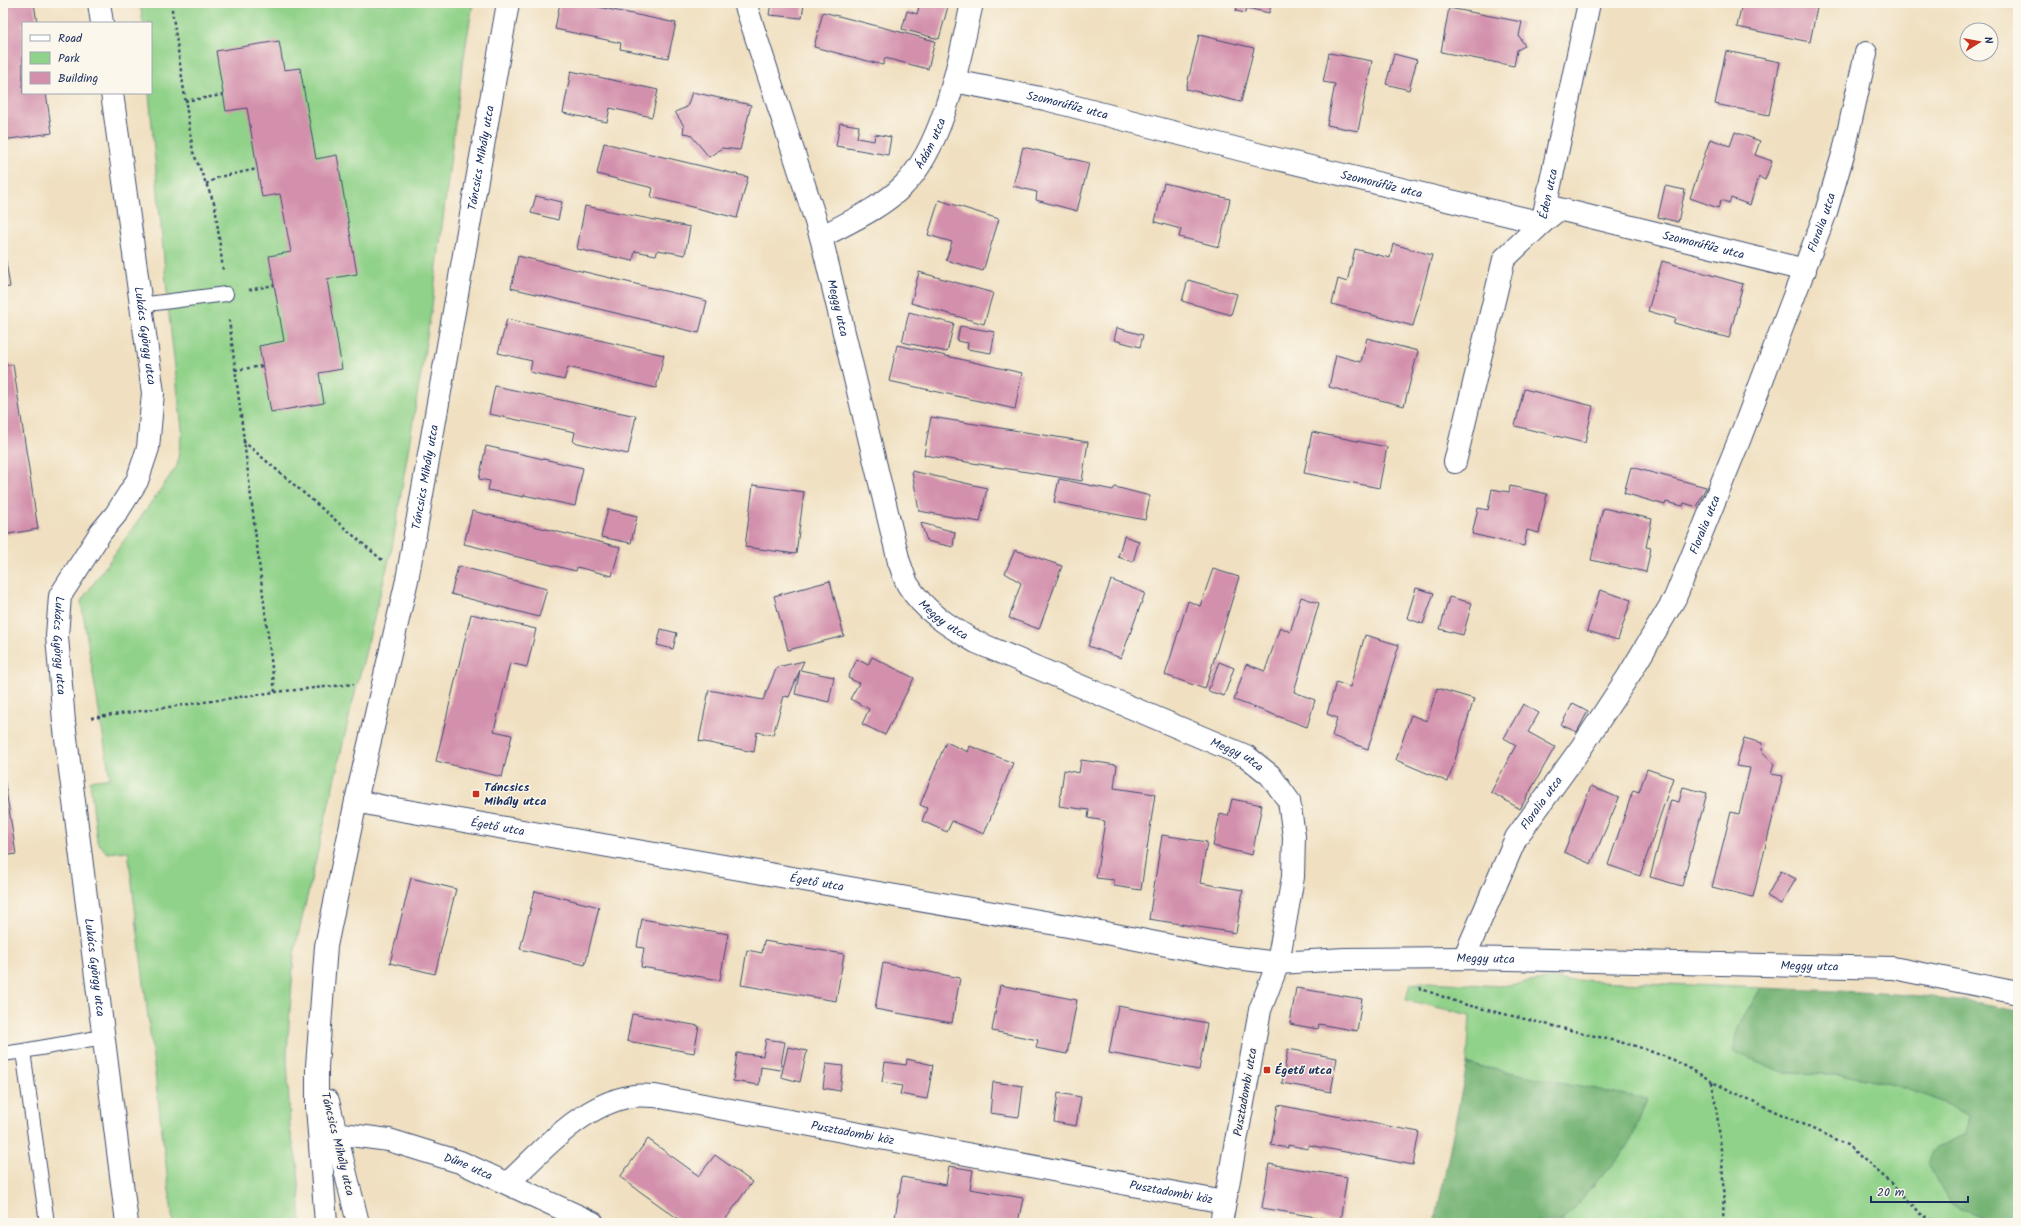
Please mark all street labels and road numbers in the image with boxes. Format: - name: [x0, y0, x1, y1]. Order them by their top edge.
- street label: Szomorúfűz utca: [1025, 87, 1111, 125]
- street label: Táncsics Mihály utca: [463, 104, 500, 212]
- street label: Ádám utca: [910, 115, 951, 173]
- street label: Szomorúfűz utca: [1339, 166, 1425, 204]
- street label: Éden utca: [1534, 167, 1563, 221]
- street label: Floralia utca: [1803, 190, 1841, 255]
- street label: Szomorúfűz utca: [1661, 226, 1747, 265]
- street label: Meggy utca: [822, 278, 854, 339]
- street label: Lukács György utca: [129, 286, 161, 386]
- street label: Táncsics Mihály utca: [407, 423, 444, 531]
- street label: Floralia utca: [1685, 492, 1726, 557]
- street label: Lukács György utca: [47, 595, 71, 696]
- street label: Meggy utca: [914, 595, 972, 645]
- street label: Meggy utca: [1207, 733, 1268, 777]
- street label: Floralia utca: [1516, 772, 1568, 834]
- street label: Égető utca: [469, 813, 526, 841]
- street label: Égető utca: [788, 869, 846, 897]
- street label: Lukács György utca: [79, 917, 110, 1018]
- street label: Meggy utca: [1456, 949, 1515, 969]
- street label: Meggy utca: [1780, 956, 1839, 977]
- street label: Pusztadombi utca: [1228, 1046, 1263, 1138]
- street label: Táncsics Mihály utca: [315, 1090, 360, 1198]
- street label: Pusztadombi köz: [809, 1116, 896, 1150]
- street label: Dűne utca: [441, 1149, 496, 1186]
- street label: Pusztadombi köz: [1128, 1176, 1214, 1210]

